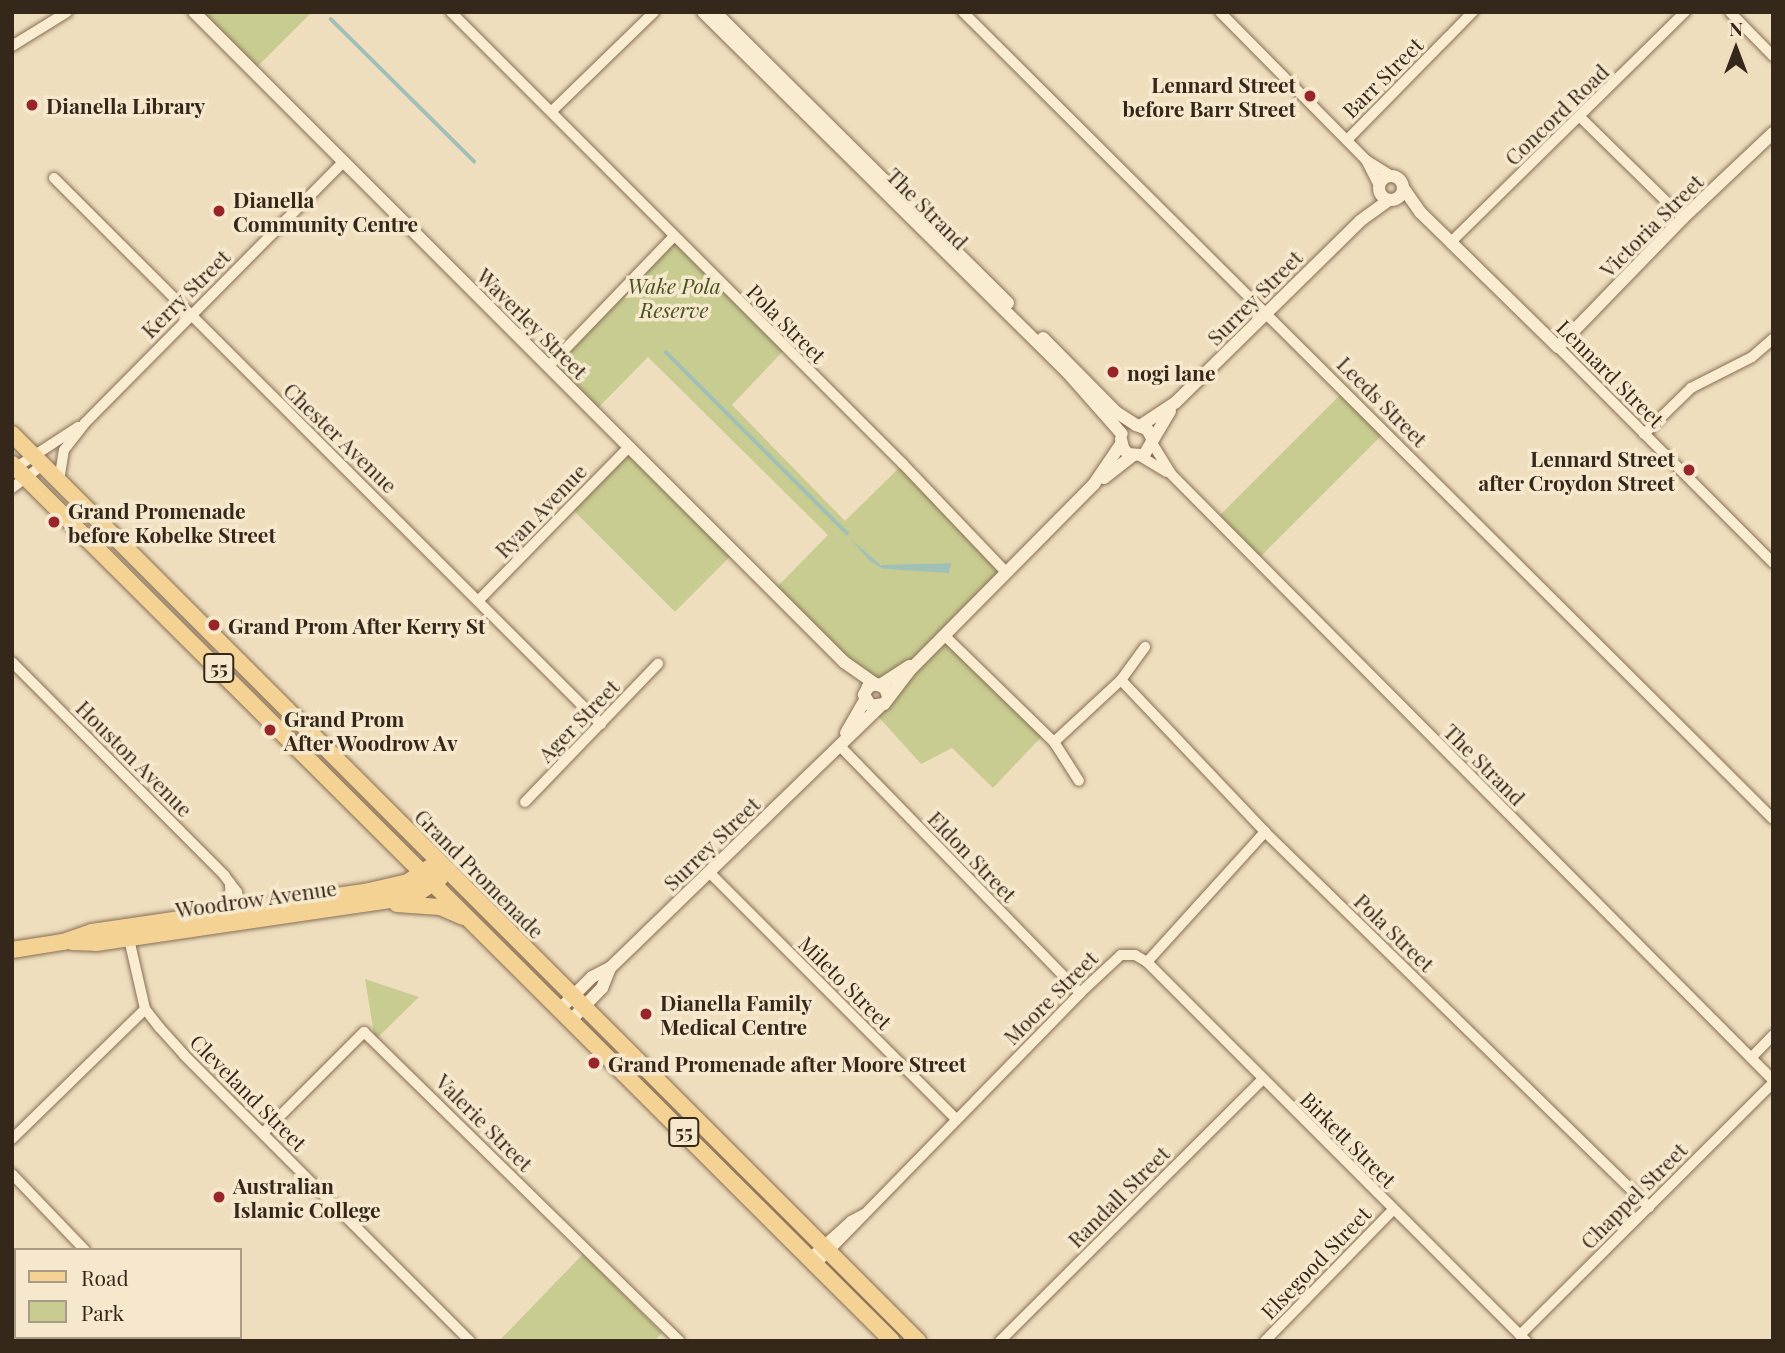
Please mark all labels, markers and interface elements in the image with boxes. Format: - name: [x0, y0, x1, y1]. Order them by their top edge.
- north arrow: [1701, 14, 1771, 84]
- text: N: [1729, 15, 1743, 41]
- street label: Barr Street: [1336, 31, 1428, 123]
- street label: Concord Road: [1499, 58, 1613, 170]
- place label: Lennard Street before Barr Street: [1122, 71, 1296, 121]
- marker: Lennard Street before Barr Street: [1302, 88, 1318, 104]
- place label: Dianella Library: [46, 92, 205, 118]
- marker: Dianella Library: [24, 97, 40, 113]
- street label: The Strand: [882, 162, 974, 254]
- street label: Victoria Street: [1594, 168, 1708, 282]
- place label: Dianella Community Centre: [233, 186, 419, 236]
- marker: Dianella Community Centre: [211, 203, 227, 219]
- street label: Kerry Street: [135, 243, 235, 343]
- street label: Surrey Street: [1201, 244, 1307, 350]
- street label: Waverley Street: [472, 262, 594, 384]
- park label: Wake Pola Reserve: [627, 272, 721, 322]
- street label: Pola Street: [742, 278, 832, 368]
- street label: Lennard Street: [1552, 314, 1670, 432]
- street label: Leeds Street: [1333, 351, 1433, 451]
- place label: nogi lane: [1127, 359, 1216, 385]
- marker: nogi lane: [1105, 364, 1121, 380]
- street label: Chester Avenue: [279, 376, 403, 498]
- place label: Lennard Street after Croydon Street: [1478, 445, 1675, 495]
- street label: Ryan Avenue: [489, 458, 591, 562]
- marker: Lennard Street after Croydon Street: [1681, 462, 1697, 478]
- place label: Grand Promenade before Kobelke Street: [68, 497, 276, 547]
- marker: Grand Promenade before Kobelke Street: [46, 514, 62, 530]
- place label: Grand Prom After Kerry St: [228, 612, 487, 638]
- marker: Grand Prom After Kerry St: [206, 617, 222, 633]
- road number: 55: [203, 652, 235, 684]
- street label: Ager Street: [532, 673, 624, 767]
- street label: Houston Avenue: [71, 694, 199, 822]
- place label: Grand Prom After Woodrow Av: [284, 705, 460, 755]
- street label: The Strand: [1439, 718, 1531, 810]
- marker: Grand Prom After Woodrow Av: [262, 722, 278, 738]
- street label: Surrey Street: [657, 791, 765, 895]
- street label: Grand Promenade: [410, 803, 550, 943]
- street label: Eldon Street: [923, 805, 1023, 907]
- street label: Woodrow Avenue: [173, 874, 339, 922]
- street label: Pola Street: [1350, 888, 1440, 976]
- street label: Mileto Street: [794, 930, 898, 1034]
- street label: Moore Street: [998, 945, 1102, 1049]
- place label: Dianella Family Medical Centre: [660, 989, 812, 1039]
- marker: Dianella Family Medical Centre: [638, 1006, 654, 1022]
- street label: Cleveland Street: [186, 1029, 312, 1155]
- place label: Grand Promenade after Moore Street: [608, 1050, 967, 1076]
- marker: Grand Promenade after Moore Street: [586, 1055, 602, 1071]
- street label: Valerie Street: [431, 1068, 539, 1176]
- street label: Birkett Street: [1296, 1086, 1402, 1192]
- road number: 55: [668, 1116, 700, 1148]
- street label: Chappel Street: [1575, 1137, 1691, 1253]
- street label: Randall Street: [1062, 1140, 1174, 1252]
- place label: Australian Islamic College: [233, 1172, 381, 1222]
- marker: Australian Islamic College: [211, 1189, 227, 1205]
- street label: Elsegood Street: [1255, 1201, 1375, 1323]
- legend: [14, 1248, 242, 1339]
- text: Road: [81, 1263, 129, 1291]
- text: Park: [81, 1298, 124, 1326]

